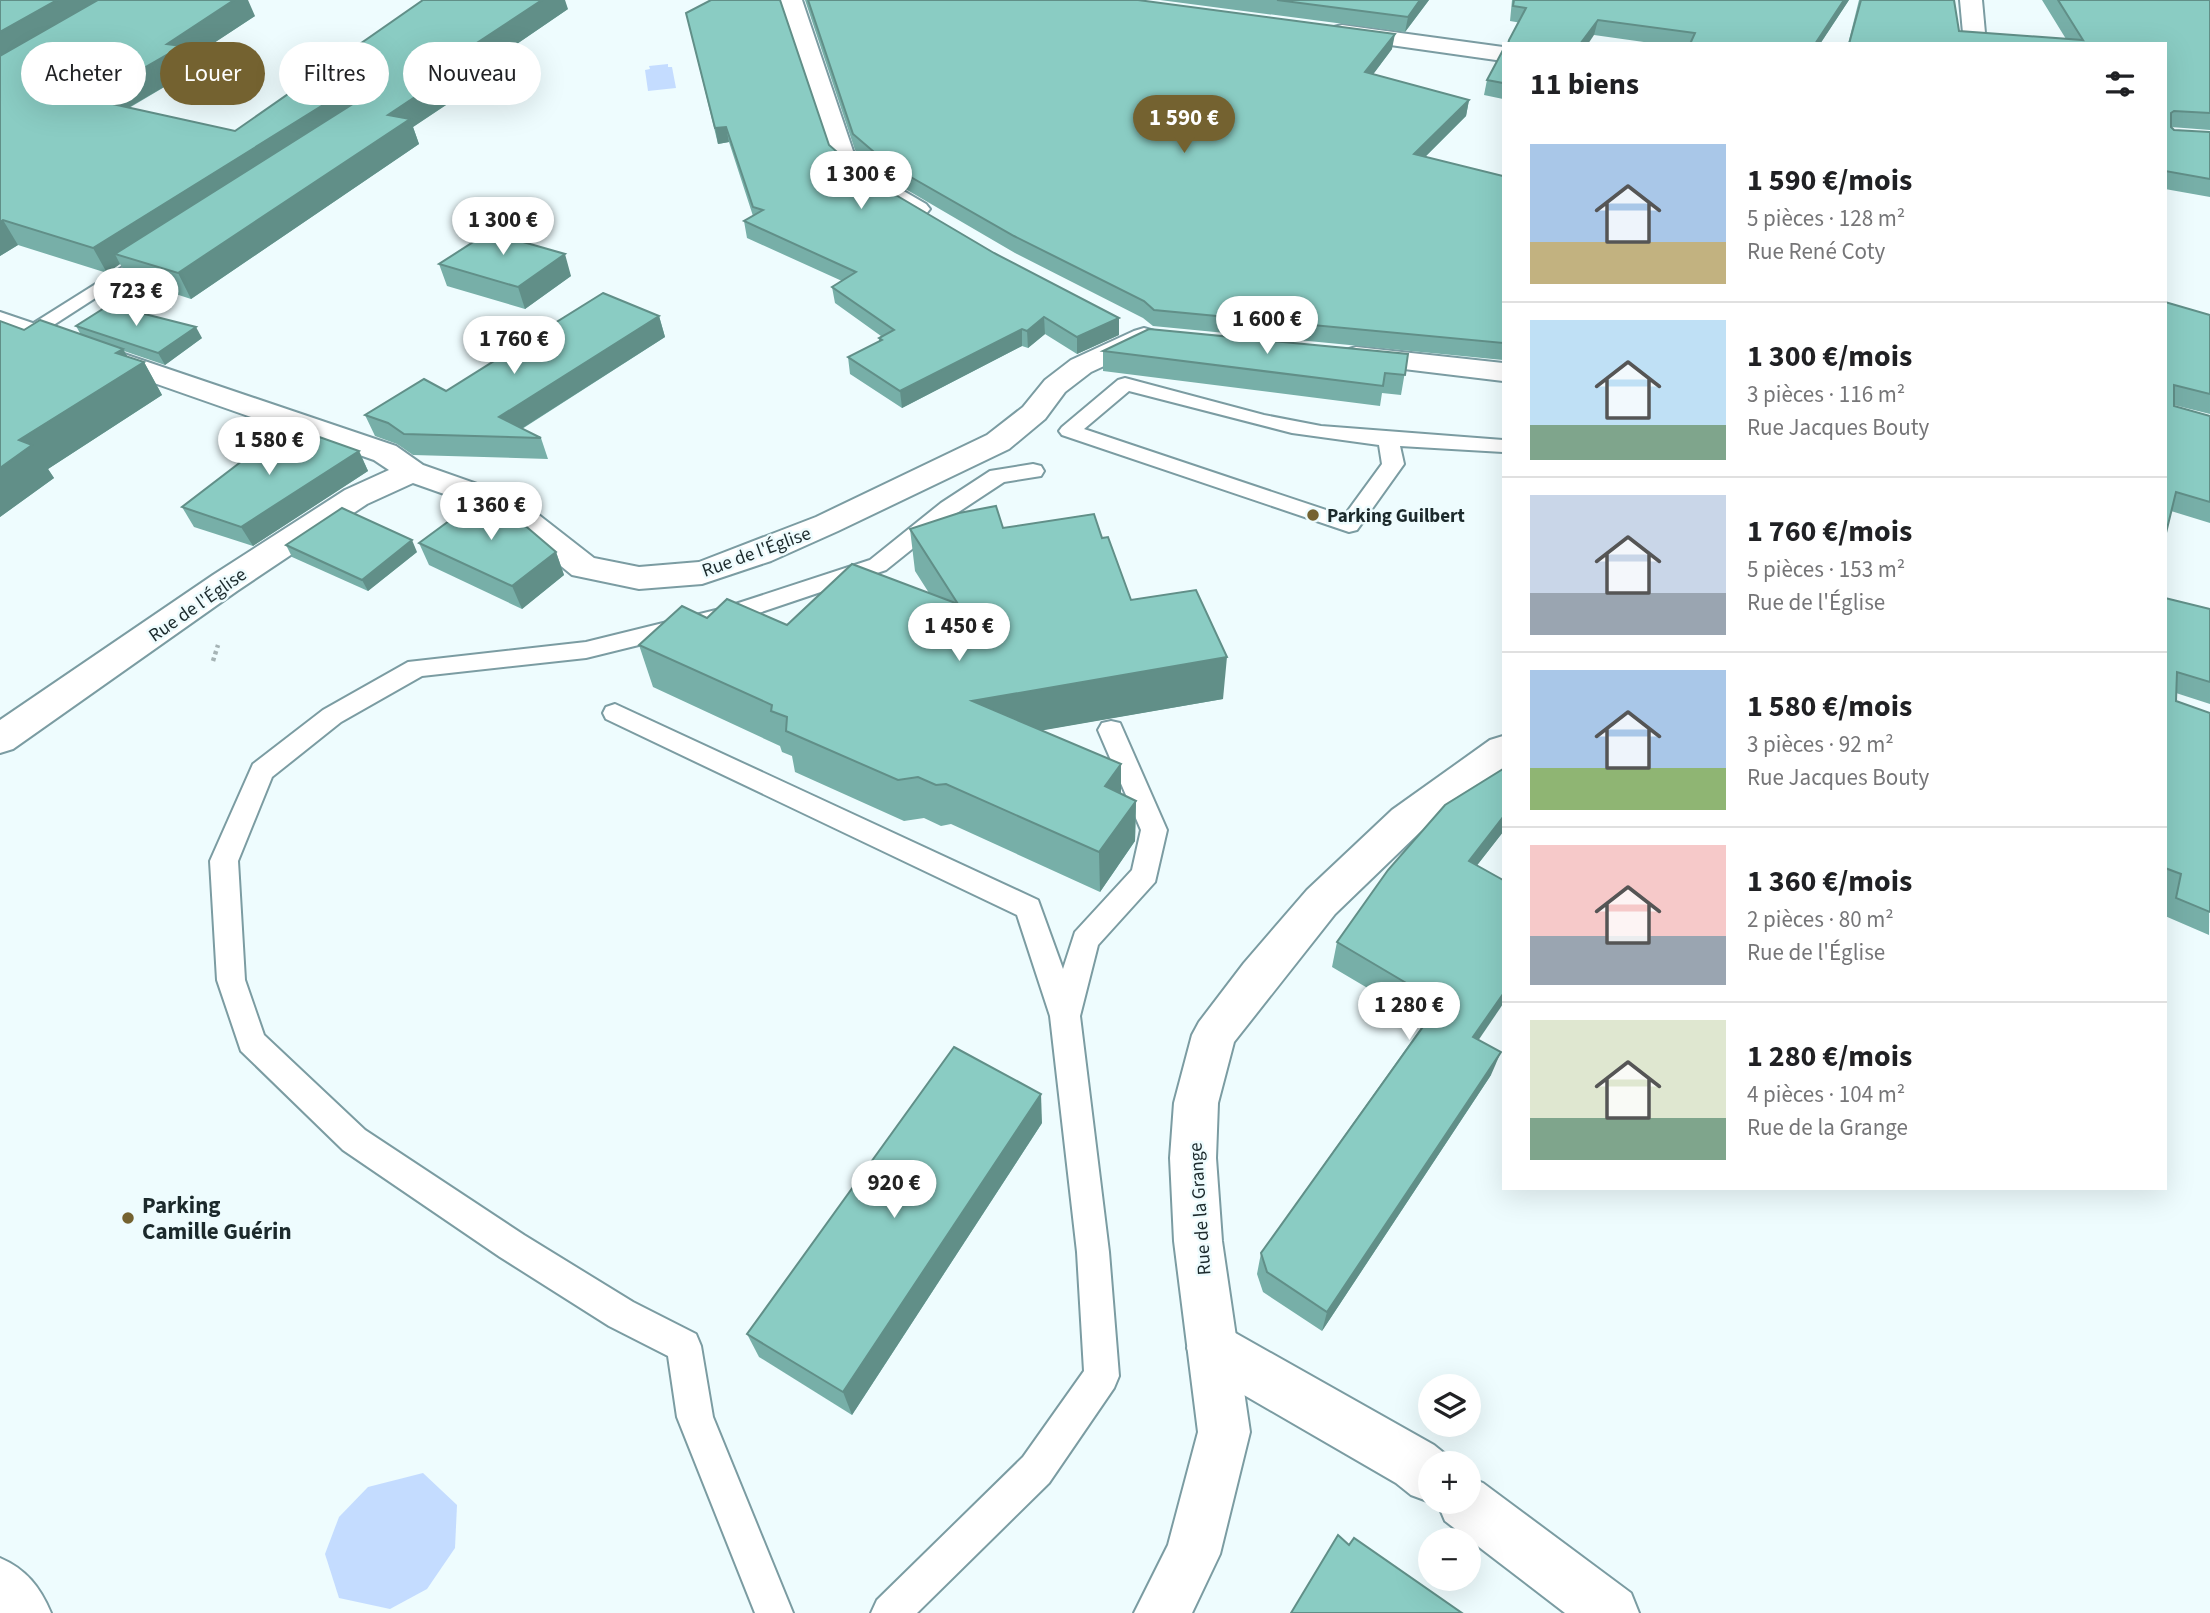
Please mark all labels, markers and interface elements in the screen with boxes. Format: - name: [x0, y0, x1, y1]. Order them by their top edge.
- chip: Acheter: [21, 42, 146, 105]
- chip: Louer: [160, 42, 265, 105]
- chip: Filtres: [279, 42, 389, 105]
- chip: Nouveau: [403, 42, 541, 105]
- text: 11 biens: [1530, 63, 1639, 106]
- icon: filters: [2101, 65, 2139, 103]
- pin: 1 590 €: [1119, 96, 1249, 155]
- text: 1 590 €: [1149, 101, 1219, 134]
- pin: 1 300 €: [796, 152, 926, 211]
- text: 1 300 €: [826, 157, 896, 190]
- text: 1 590 €/mois: [1747, 159, 1912, 202]
- icon: home: [1586, 172, 1670, 256]
- pin: 1 300 €: [438, 198, 568, 257]
- text: 5 pièces · 128 m²: [1747, 202, 1905, 235]
- text: 1 300 €: [468, 203, 538, 236]
- text: Rue René Coty: [1747, 235, 1885, 268]
- pin: 723 €: [87, 268, 185, 328]
- text: 723 €: [109, 274, 163, 307]
- pin: 1 600 €: [1202, 296, 1332, 356]
- text: 1 600 €: [1232, 302, 1302, 335]
- pin: 1 760 €: [449, 316, 579, 376]
- text: 1 760 €: [479, 322, 549, 355]
- text: 1 300 €/mois: [1747, 335, 1912, 378]
- icon: home: [1586, 348, 1670, 432]
- text: 3 pièces · 116 m²: [1747, 378, 1905, 411]
- text: Rue Jacques Bouty: [1747, 411, 1929, 444]
- pin: 1 580 €: [204, 418, 334, 477]
- text: 1 580 €: [234, 423, 304, 456]
- pin: 1 360 €: [426, 482, 556, 542]
- text: 1 360 €: [456, 488, 526, 521]
- place label: Parking Guilbert: [1327, 503, 1465, 530]
- marker: Parking Guilbert: [1305, 507, 1321, 523]
- text: 1 760 €/mois: [1747, 510, 1912, 553]
- street label: Rue de l'Église: [698, 520, 815, 585]
- icon: home: [1586, 523, 1670, 607]
- text: 5 pièces · 153 m²: [1747, 553, 1905, 586]
- street label: Rue de l'Église: [143, 561, 252, 649]
- text: Rue de l'Église: [1747, 586, 1885, 619]
- pin: 1 450 €: [894, 604, 1024, 663]
- text: 1 450 €: [924, 609, 994, 642]
- text: 1 580 €/mois: [1747, 685, 1912, 728]
- icon: home: [1586, 698, 1670, 782]
- text: 3 pièces · 92 m²: [1747, 728, 1894, 761]
- text: Rue Jacques Bouty: [1747, 761, 1929, 794]
- text: 1 360 €/mois: [1747, 860, 1912, 903]
- icon: home: [1586, 873, 1670, 957]
- text: 2 pièces · 80 m²: [1747, 903, 1894, 936]
- text: Rue de l'Église: [1747, 936, 1885, 969]
- pin: 1 280 €: [1344, 982, 1474, 1042]
- text: 1 280 €: [1374, 988, 1444, 1021]
- text: 1 280 €/mois: [1747, 1035, 1912, 1078]
- icon: home: [1586, 1048, 1670, 1132]
- text: 4 pièces · 104 m²: [1747, 1078, 1905, 1111]
- text: Rue de la Grange: [1747, 1111, 1908, 1144]
- street label: Rue de la Grange: [1182, 1142, 1219, 1276]
- pin: 920 €: [845, 1160, 943, 1220]
- text: 920 €: [867, 1166, 921, 1199]
- place label: Parking Camille Guérin: [142, 1189, 292, 1248]
- marker: Parking Camille Guérin: [120, 1210, 136, 1226]
- map controls: [1418, 1374, 1481, 1591]
- button: layers: [1418, 1374, 1481, 1437]
- button: +: [1418, 1451, 1481, 1514]
- button: −: [1418, 1528, 1481, 1591]

